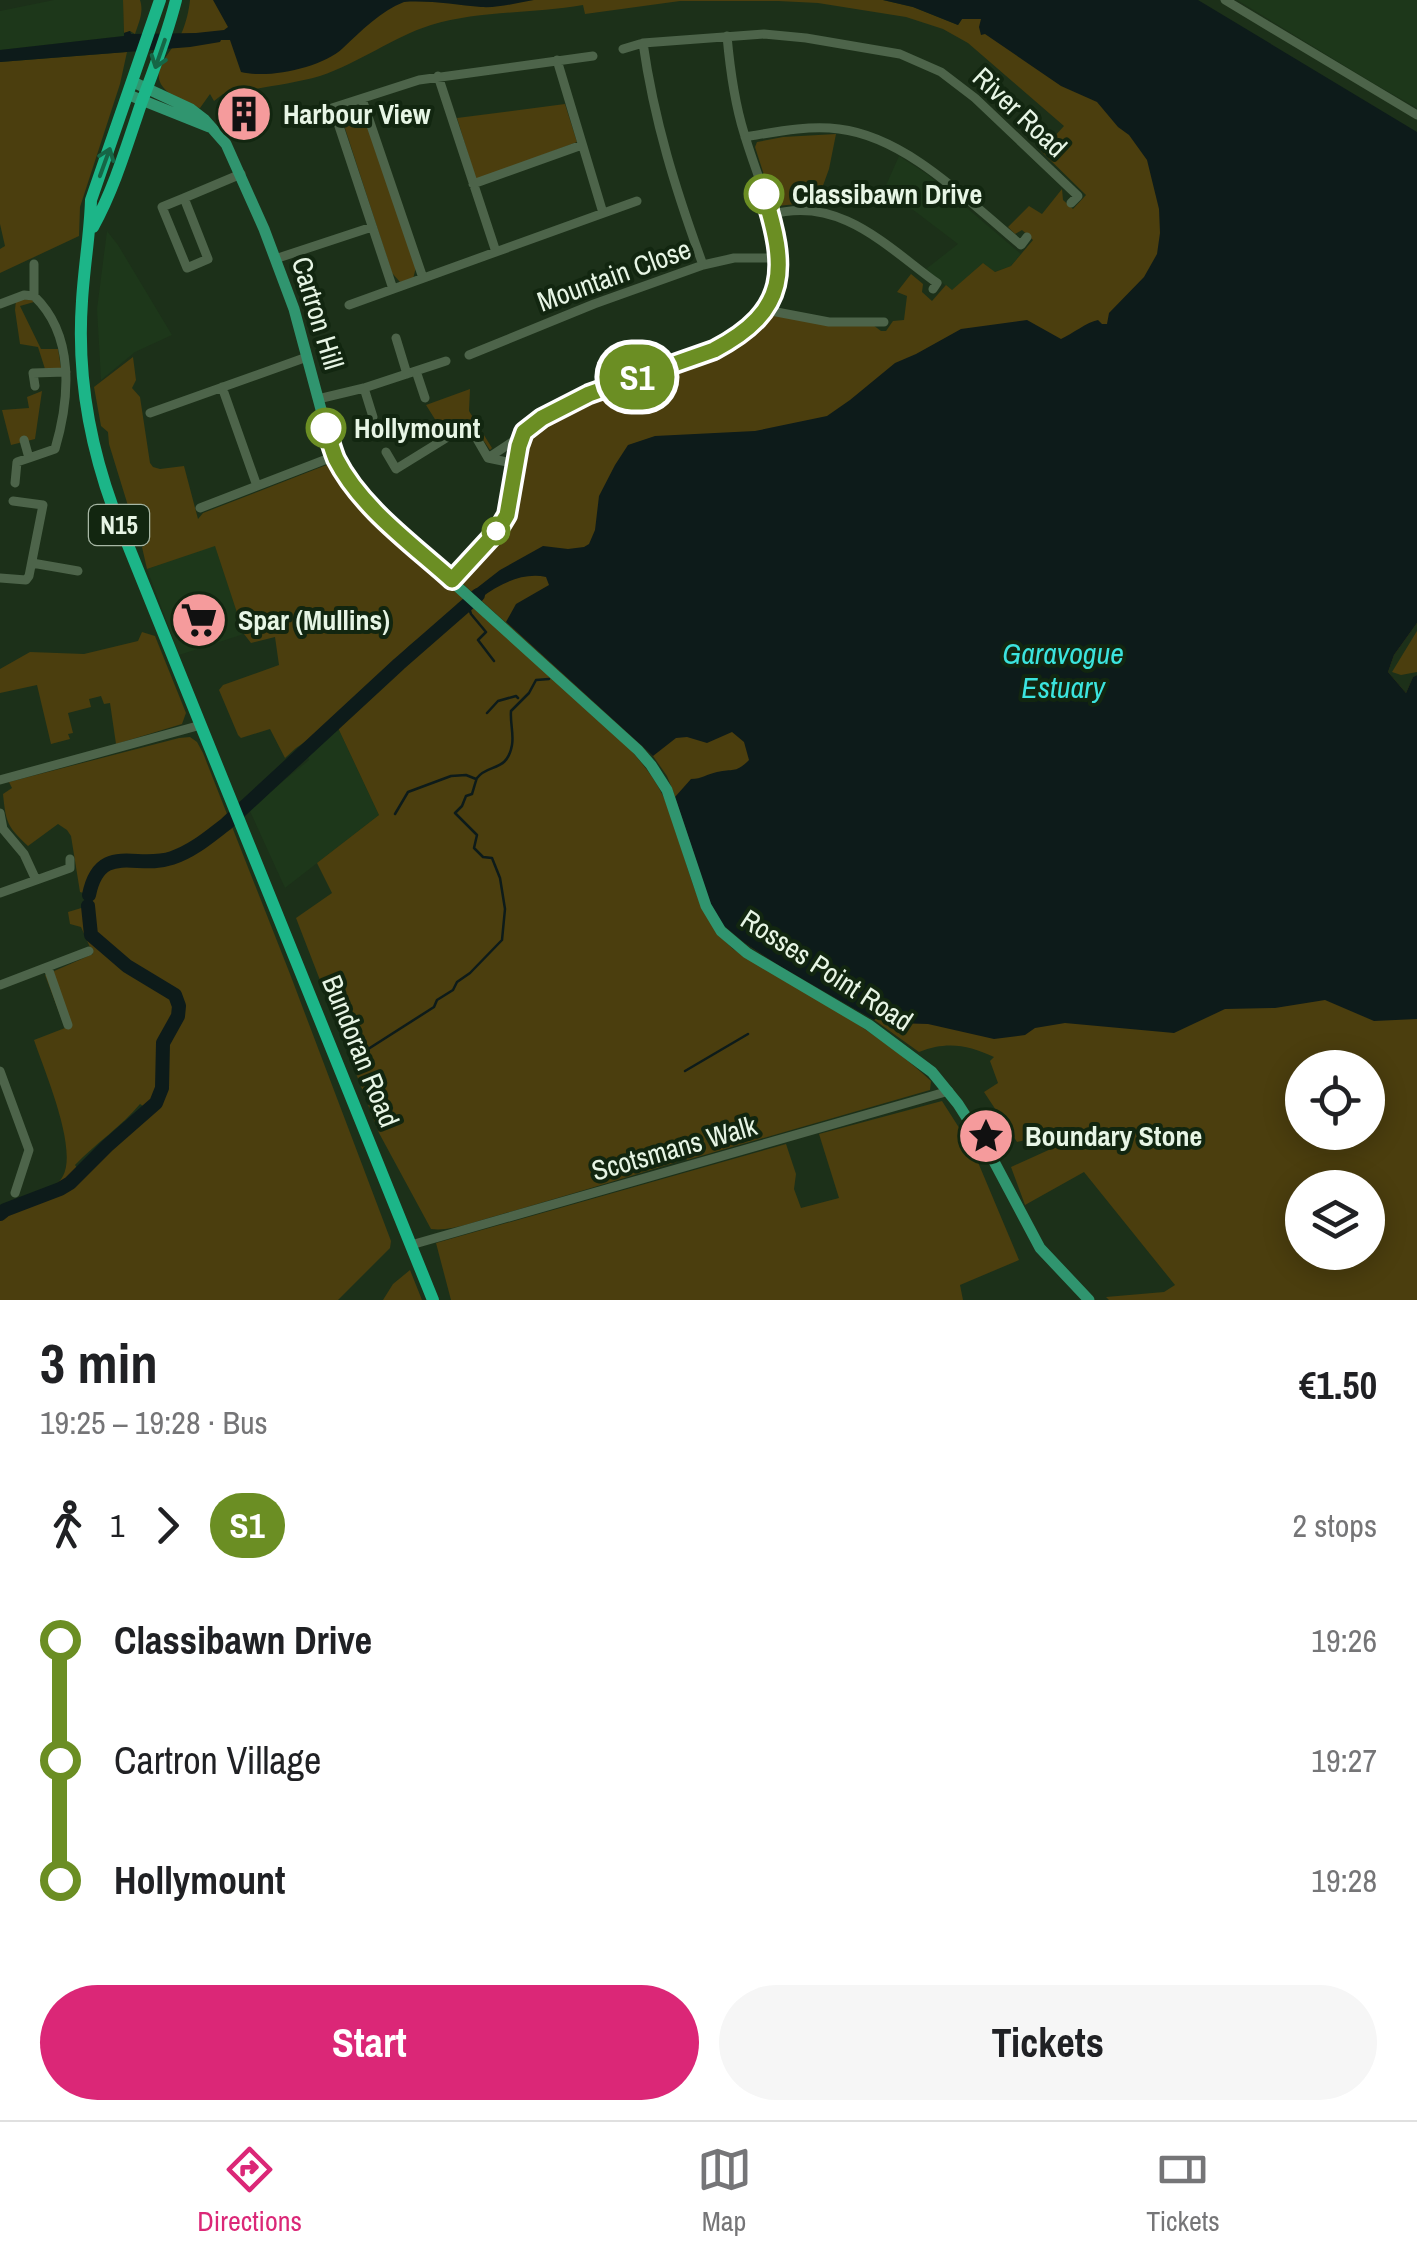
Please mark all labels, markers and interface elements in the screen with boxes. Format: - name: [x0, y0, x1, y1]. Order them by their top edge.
- one-way arrow: [149, 38, 167, 70]
- street label: River Road: [965, 59, 1075, 165]
- building icon: Harbour View: [214, 84, 274, 144]
- place label: Harbour View: [283, 95, 431, 133]
- one-way arrow: [97, 148, 115, 179]
- marker: Classibawn Drive: [745, 175, 783, 213]
- place label: Classibawn Drive: [792, 175, 982, 213]
- street label: Mountain Close: [532, 230, 696, 320]
- street label: Cartron Hill: [283, 252, 353, 374]
- line badge: S1: [592, 344, 682, 410]
- text: S1: [619, 354, 655, 401]
- marker: Hollymount: [307, 409, 345, 447]
- place label: Hollymount: [354, 409, 481, 447]
- road number: N15: [89, 505, 149, 545]
- unlabelled marker: [483, 518, 509, 544]
- supermarket icon: Spar (Mullins): [169, 590, 229, 650]
- place label: Spar (Mullins): [238, 601, 390, 639]
- water label: Garavogue Estuary: [1002, 633, 1124, 707]
- street label: Rosses Point Road: [734, 900, 920, 1040]
- street label: Bundoran Road: [313, 969, 409, 1133]
- map controls: [1285, 1050, 1385, 1270]
- button: locate: [1285, 1050, 1385, 1150]
- street label: Scotsmans Walk: [587, 1106, 762, 1190]
- place icon: Boundary Stone: [956, 1106, 1016, 1166]
- place label: Boundary Stone: [1025, 1117, 1202, 1155]
- button: layers: [1285, 1170, 1385, 1270]
- text: 3 min: [40, 1326, 158, 1400]
- text: €1.50: [1299, 1360, 1377, 1411]
- text: 19:25 – 19:28 · Bus: [40, 1401, 268, 1444]
- icon: walk: [40, 1498, 95, 1553]
- icon: forward: [140, 1498, 195, 1553]
- text: S1: [230, 1502, 265, 1549]
- text: 1: [110, 1504, 125, 1547]
- text: 2 stops: [1292, 1504, 1377, 1547]
- text: Classibawn Drive: [114, 1615, 372, 1666]
- text: 19:26: [1311, 1619, 1377, 1662]
- text: Cartron Village: [114, 1735, 321, 1786]
- text: 19:27: [1311, 1739, 1377, 1782]
- text: Hollymount: [114, 1855, 285, 1906]
- text: 19:28: [1311, 1859, 1377, 1902]
- button: Start: [40, 1985, 699, 2100]
- button: Tickets: [719, 1985, 1377, 2100]
- tab: Directions: [197, 2142, 302, 2240]
- tab: Map: [697, 2142, 752, 2240]
- tab: Tickets: [1146, 2142, 1220, 2240]

